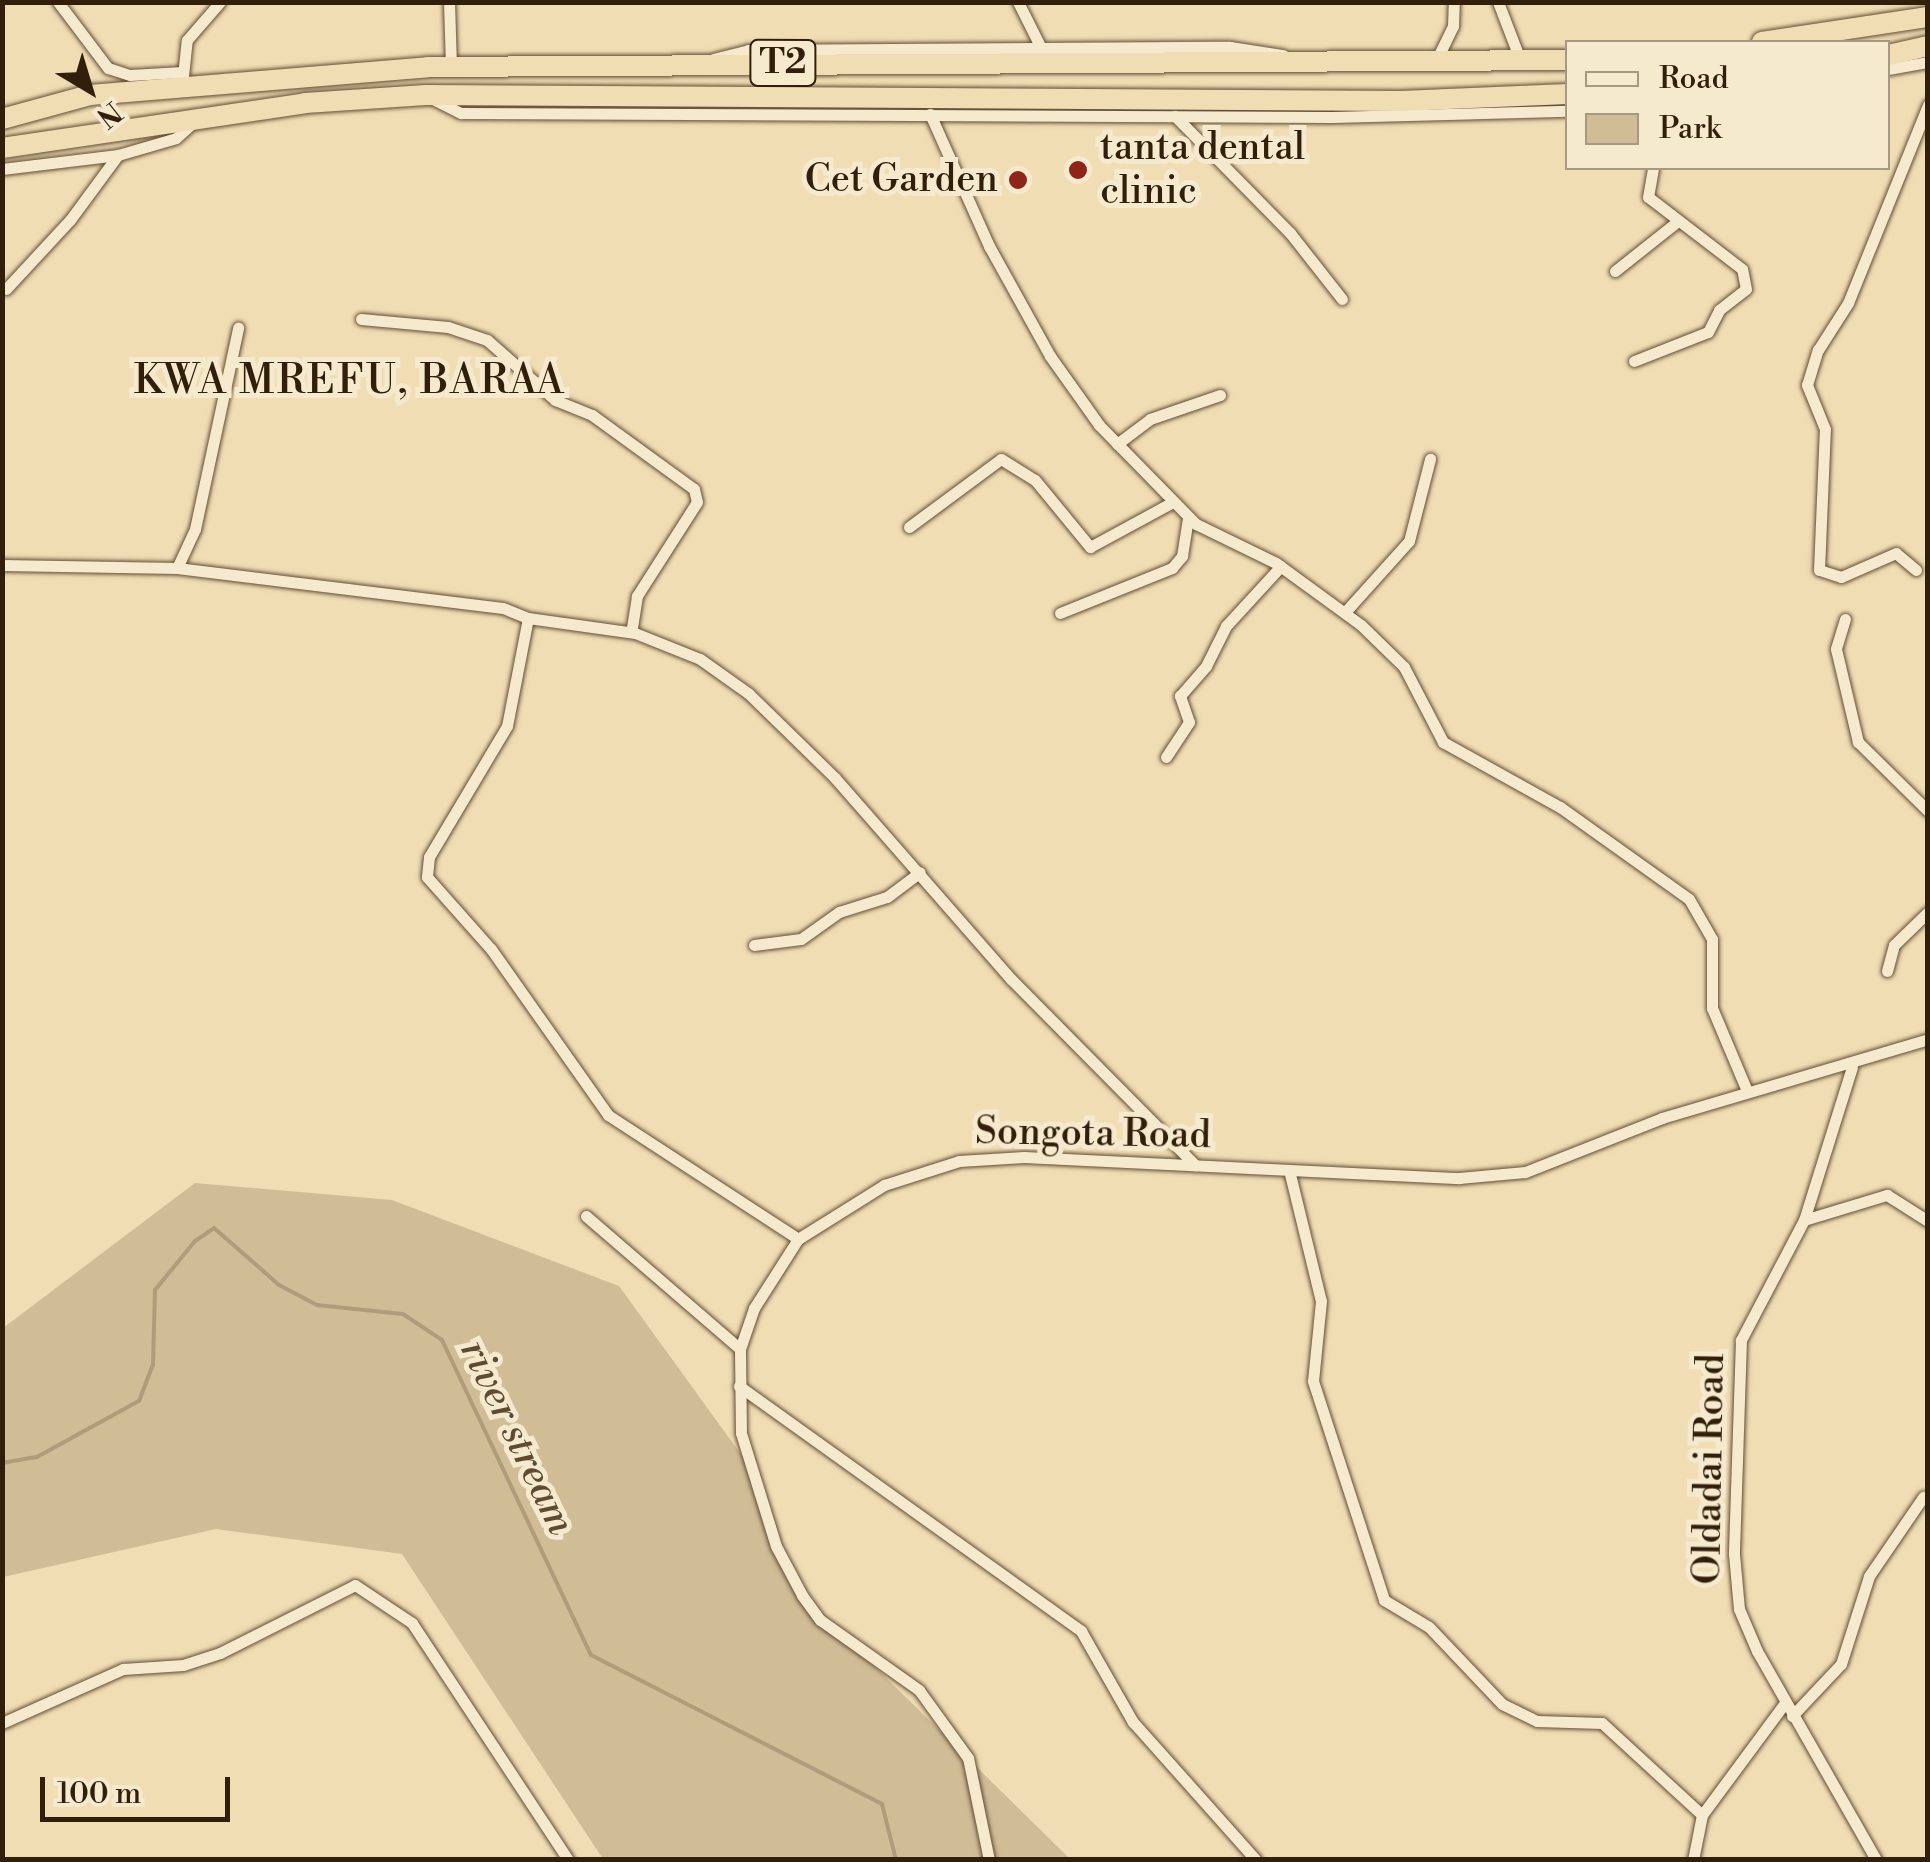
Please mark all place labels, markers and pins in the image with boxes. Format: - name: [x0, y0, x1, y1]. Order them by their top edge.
- place label: tanta dental clinic: [1100, 125, 1305, 214]
- place label: Cet Garden: [805, 157, 998, 203]
- marker: tanta dental clinic: [1065, 157, 1091, 183]
- marker: Cet Garden: [1007, 169, 1029, 191]

